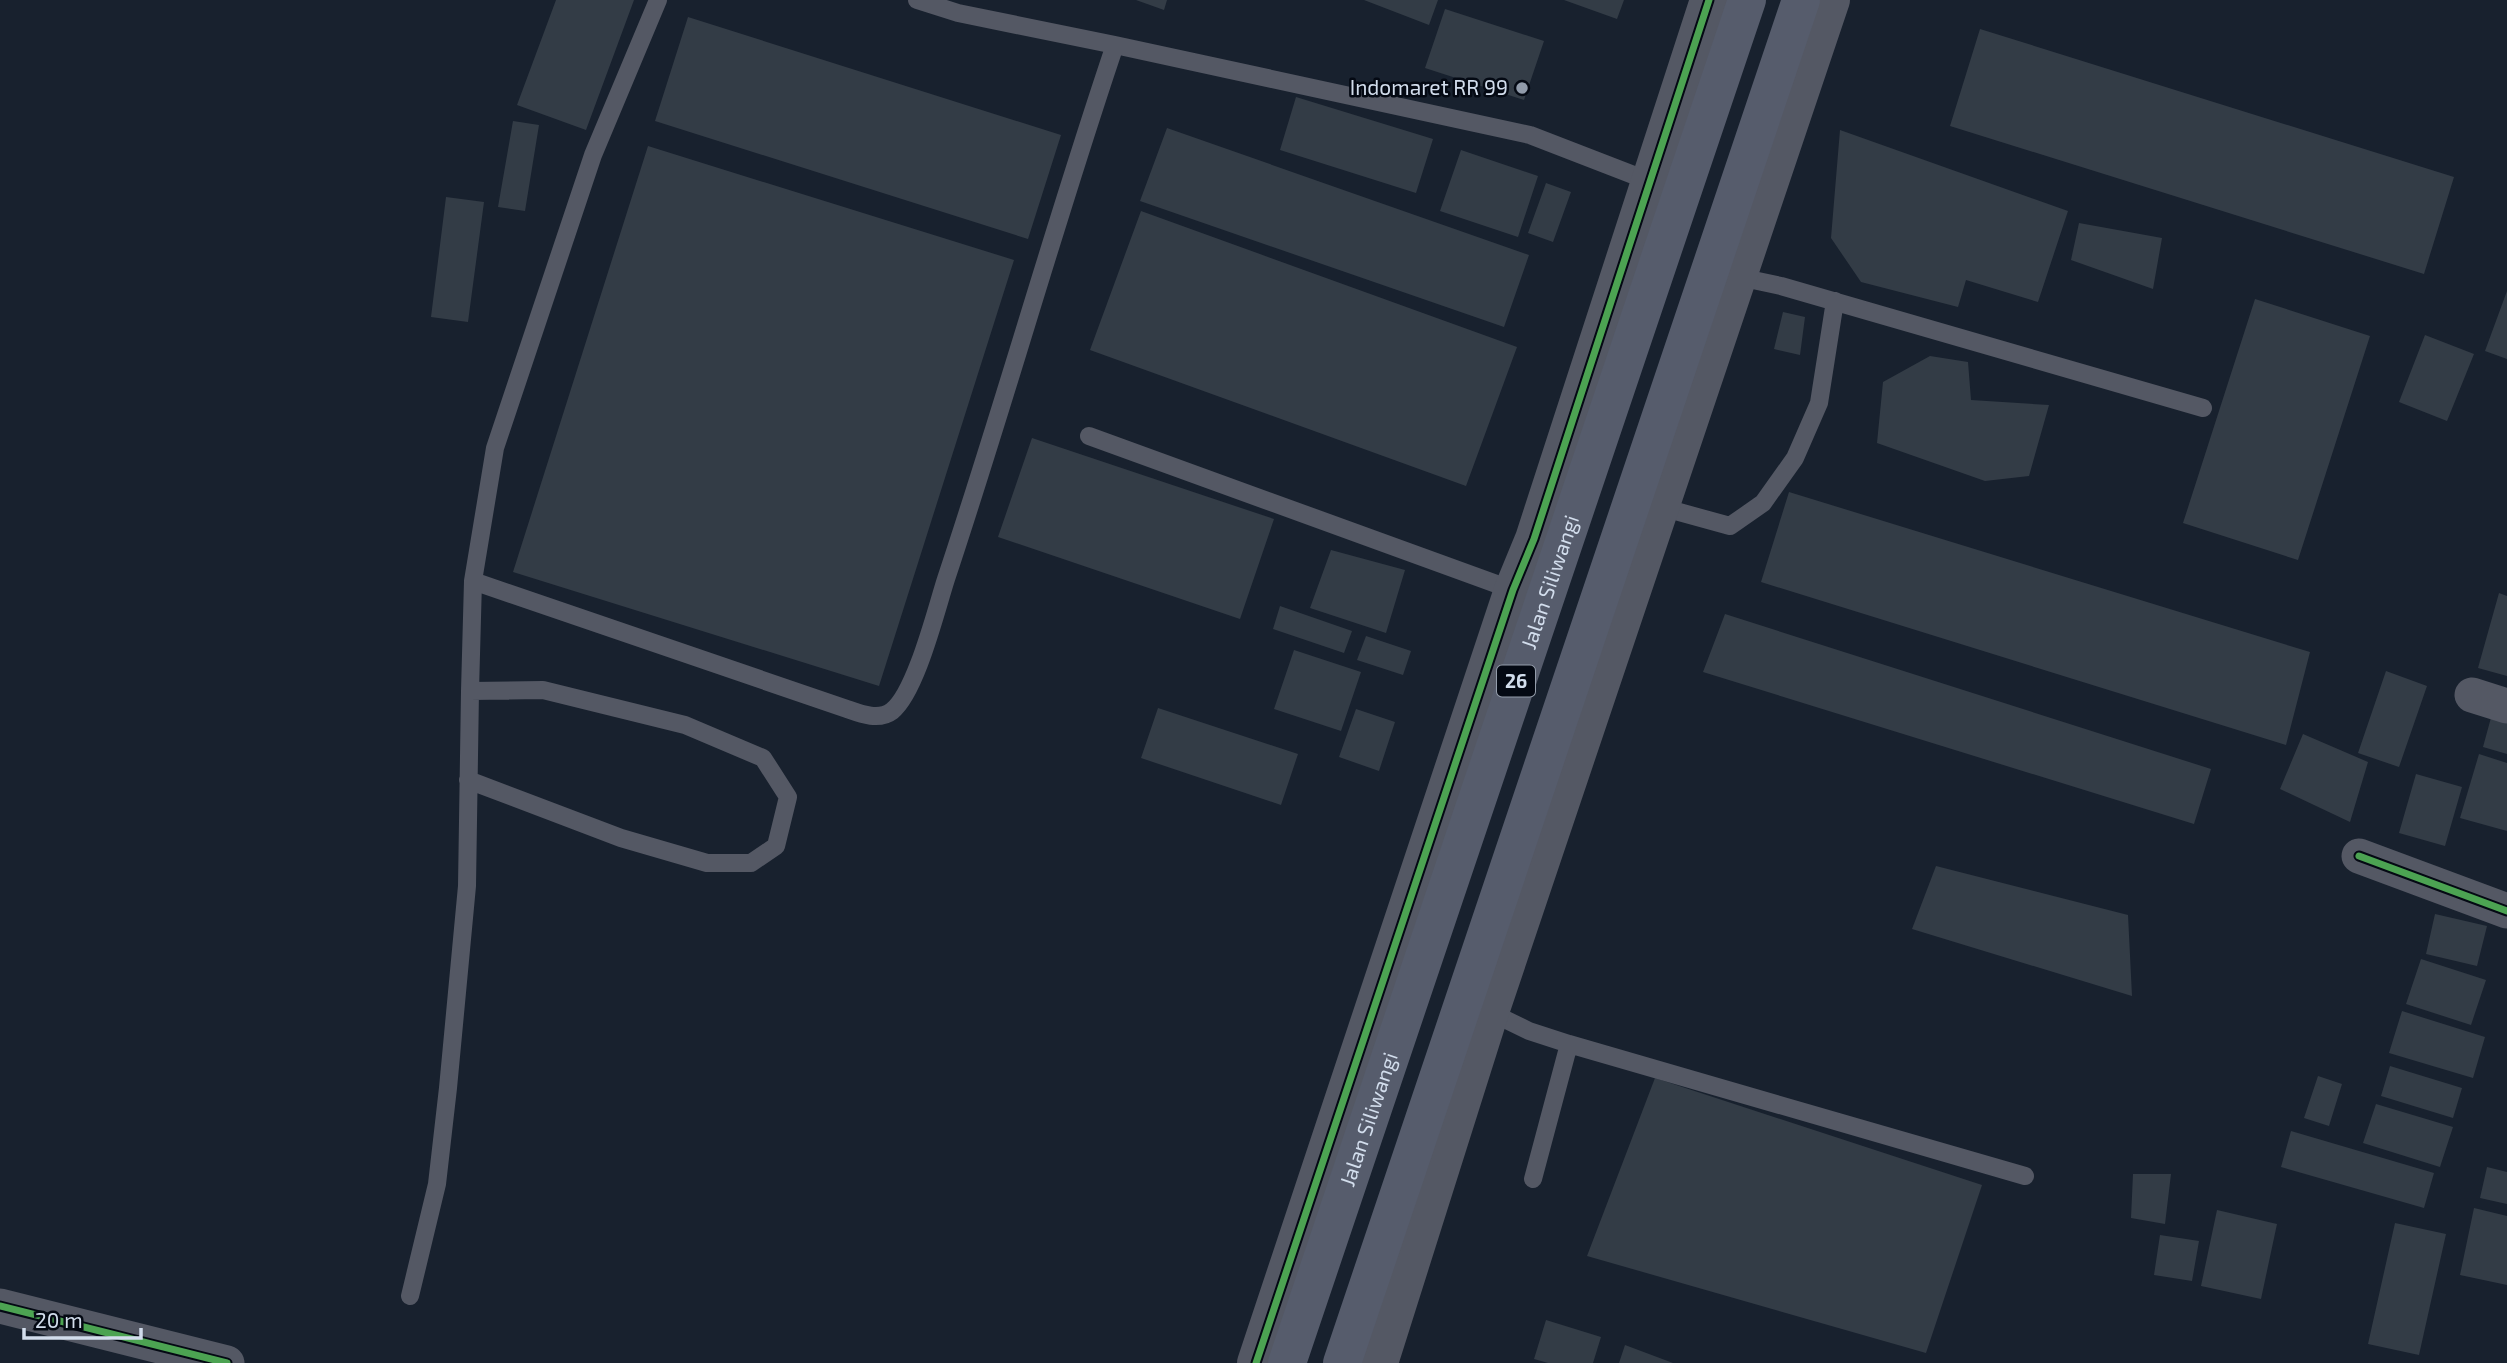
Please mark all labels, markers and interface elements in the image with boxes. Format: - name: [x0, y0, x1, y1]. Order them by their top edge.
- place label: Indomaret RR 99: [1350, 74, 1508, 99]
- marker: Indomaret RR 99: [1514, 80, 1530, 96]
- street label: Jalan Siliwangi: [1515, 512, 1583, 652]
- road number: 26: [1497, 666, 1535, 696]
- street label: Jalan Siliwangi: [1334, 1049, 1402, 1189]
- scale bar: [24, 1296, 142, 1340]
- text: 20 m: [35, 1307, 83, 1332]

